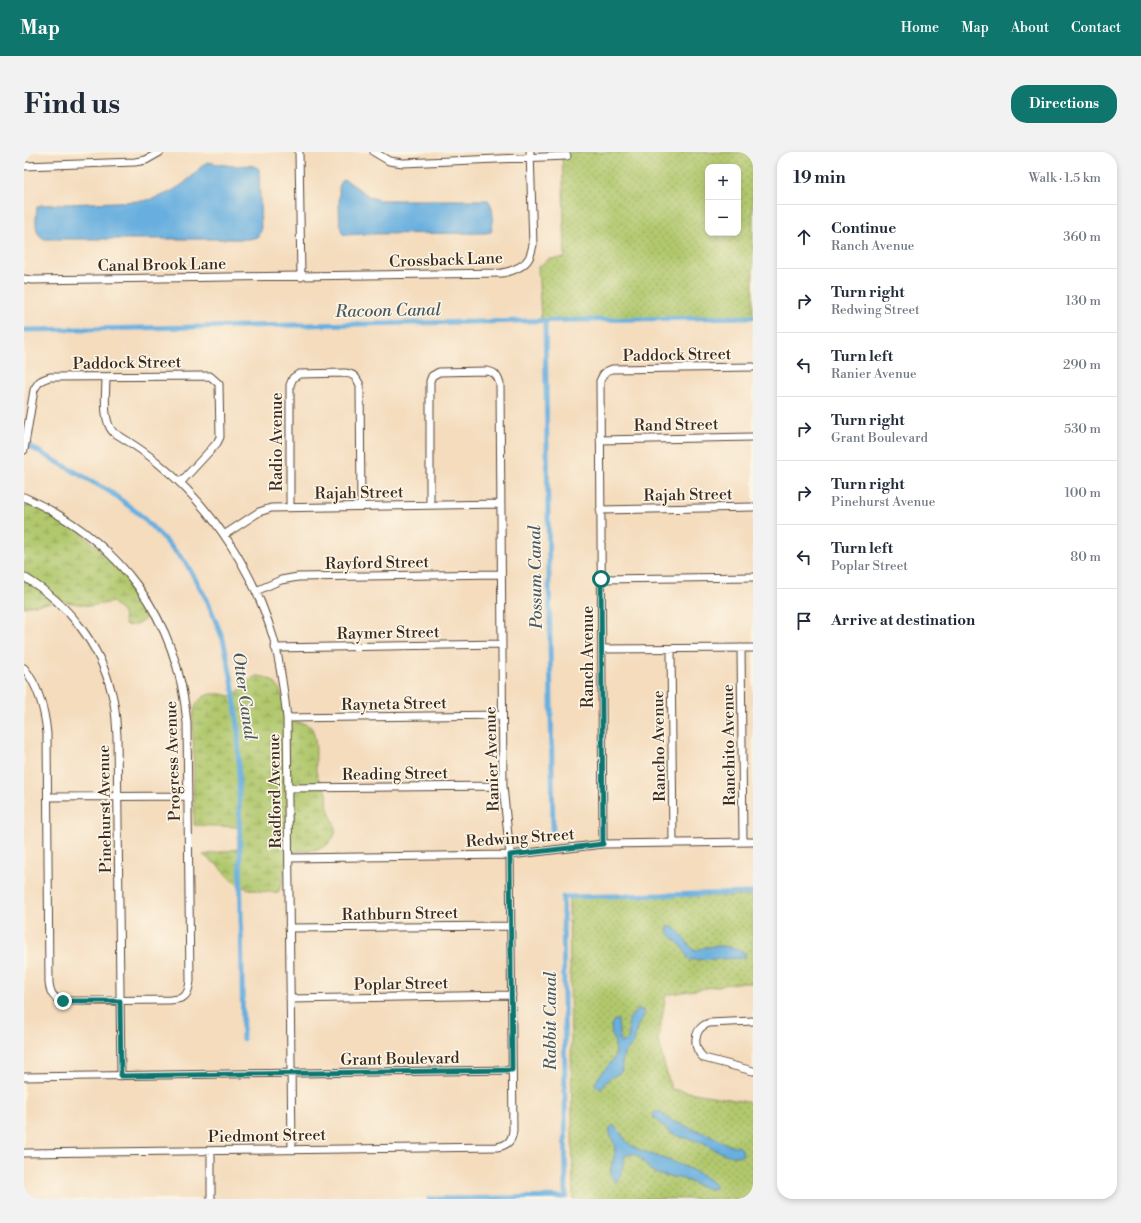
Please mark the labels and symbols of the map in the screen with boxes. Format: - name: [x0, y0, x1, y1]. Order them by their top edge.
- street label: Crossback Lane: [389, 248, 503, 272]
- street label: Canal Brook Lane: [98, 254, 227, 276]
- water label: Racoon Canal: [334, 299, 442, 323]
- street label: Paddock Street: [623, 344, 732, 366]
- street label: Paddock Street: [73, 352, 182, 374]
- street label: Radio Avenue: [267, 393, 287, 491]
- street label: Rand Street: [633, 414, 719, 436]
- street label: Rajah Street: [314, 482, 404, 504]
- street label: Rajah Street: [643, 484, 733, 506]
- water label: Possum Canal: [524, 524, 548, 630]
- street label: Rayford Street: [325, 552, 430, 574]
- route start: [592, 570, 610, 588]
- street label: Ranch Avenue: [578, 606, 598, 708]
- street label: Raymer Street: [336, 622, 440, 644]
- water label: Otter Canal: [227, 651, 261, 742]
- street label: Ranchito Avenue: [718, 684, 740, 806]
- street label: Rancho Avenue: [648, 690, 670, 802]
- street label: Rayneta Street: [341, 693, 447, 715]
- street label: Progress Avenue: [161, 701, 185, 821]
- street label: Ranier Avenue: [480, 706, 504, 812]
- street label: Radford Avenue: [264, 733, 286, 849]
- street label: Pinehurst Avenue: [94, 745, 116, 873]
- street label: Reading Street: [342, 763, 449, 785]
- street label: Redwing Street: [465, 824, 576, 852]
- street label: Rathburn Street: [342, 903, 459, 925]
- water label: Rabbit Canal: [540, 971, 562, 1071]
- street label: Poplar Street: [354, 973, 449, 995]
- route end: [54, 992, 72, 1010]
- street label: Grant Boulevard: [340, 1048, 460, 1070]
- street label: Piedmont Street: [208, 1125, 327, 1147]

